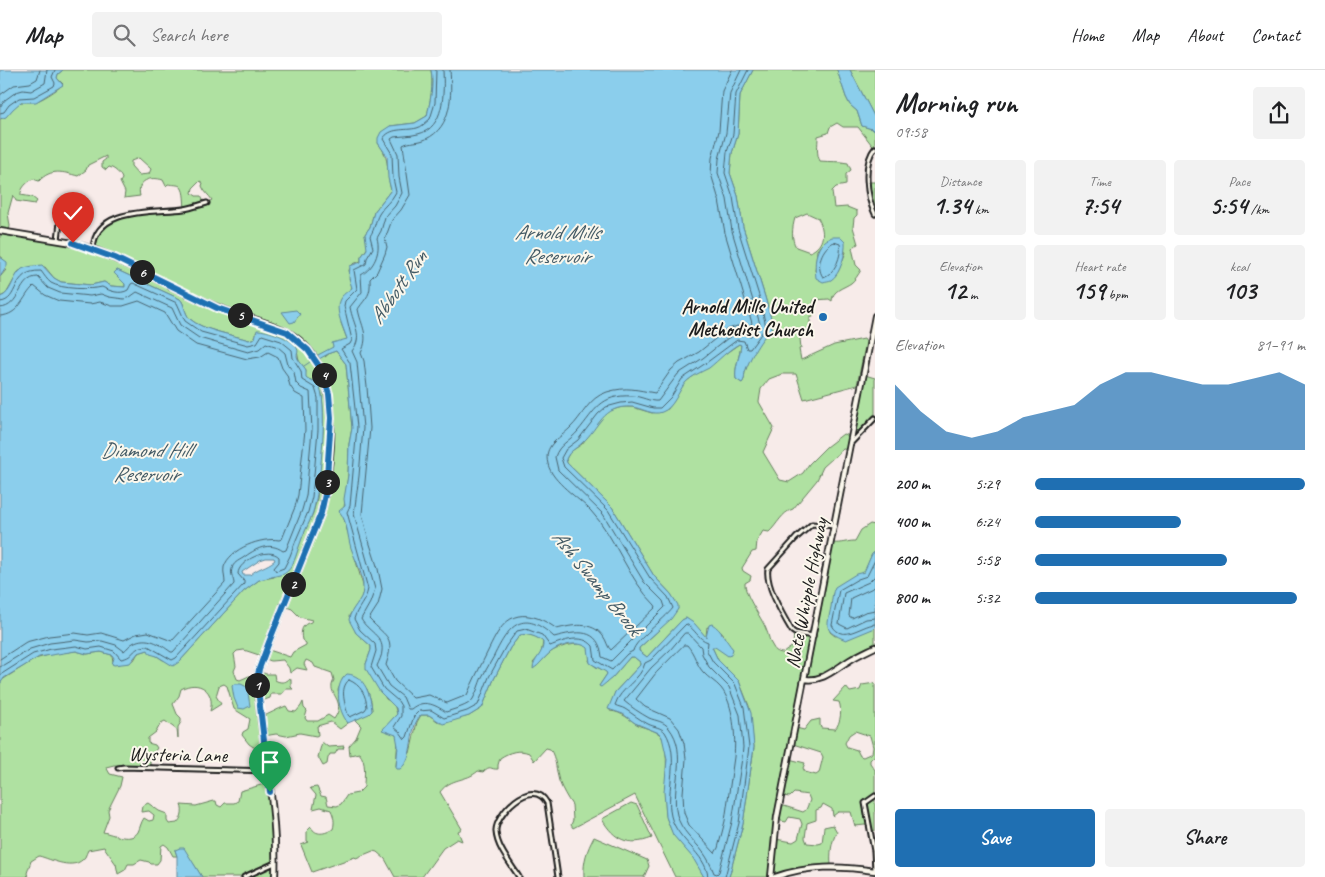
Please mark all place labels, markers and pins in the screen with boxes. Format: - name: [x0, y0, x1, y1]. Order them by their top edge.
- pin: [52, 192, 94, 243]
- pin: 6: [130, 260, 154, 284]
- place label: Arnold Mills United Methodist Church: [681, 294, 817, 342]
- pin: 5: [228, 302, 252, 328]
- marker: Arnold Mills United Methodist Church: [817, 311, 829, 323]
- pin: 4: [312, 362, 336, 388]
- pin: 3: [314, 470, 340, 494]
- pin: 2: [280, 572, 306, 596]
- pin: 1: [244, 672, 270, 698]
- pin: [249, 741, 291, 792]

